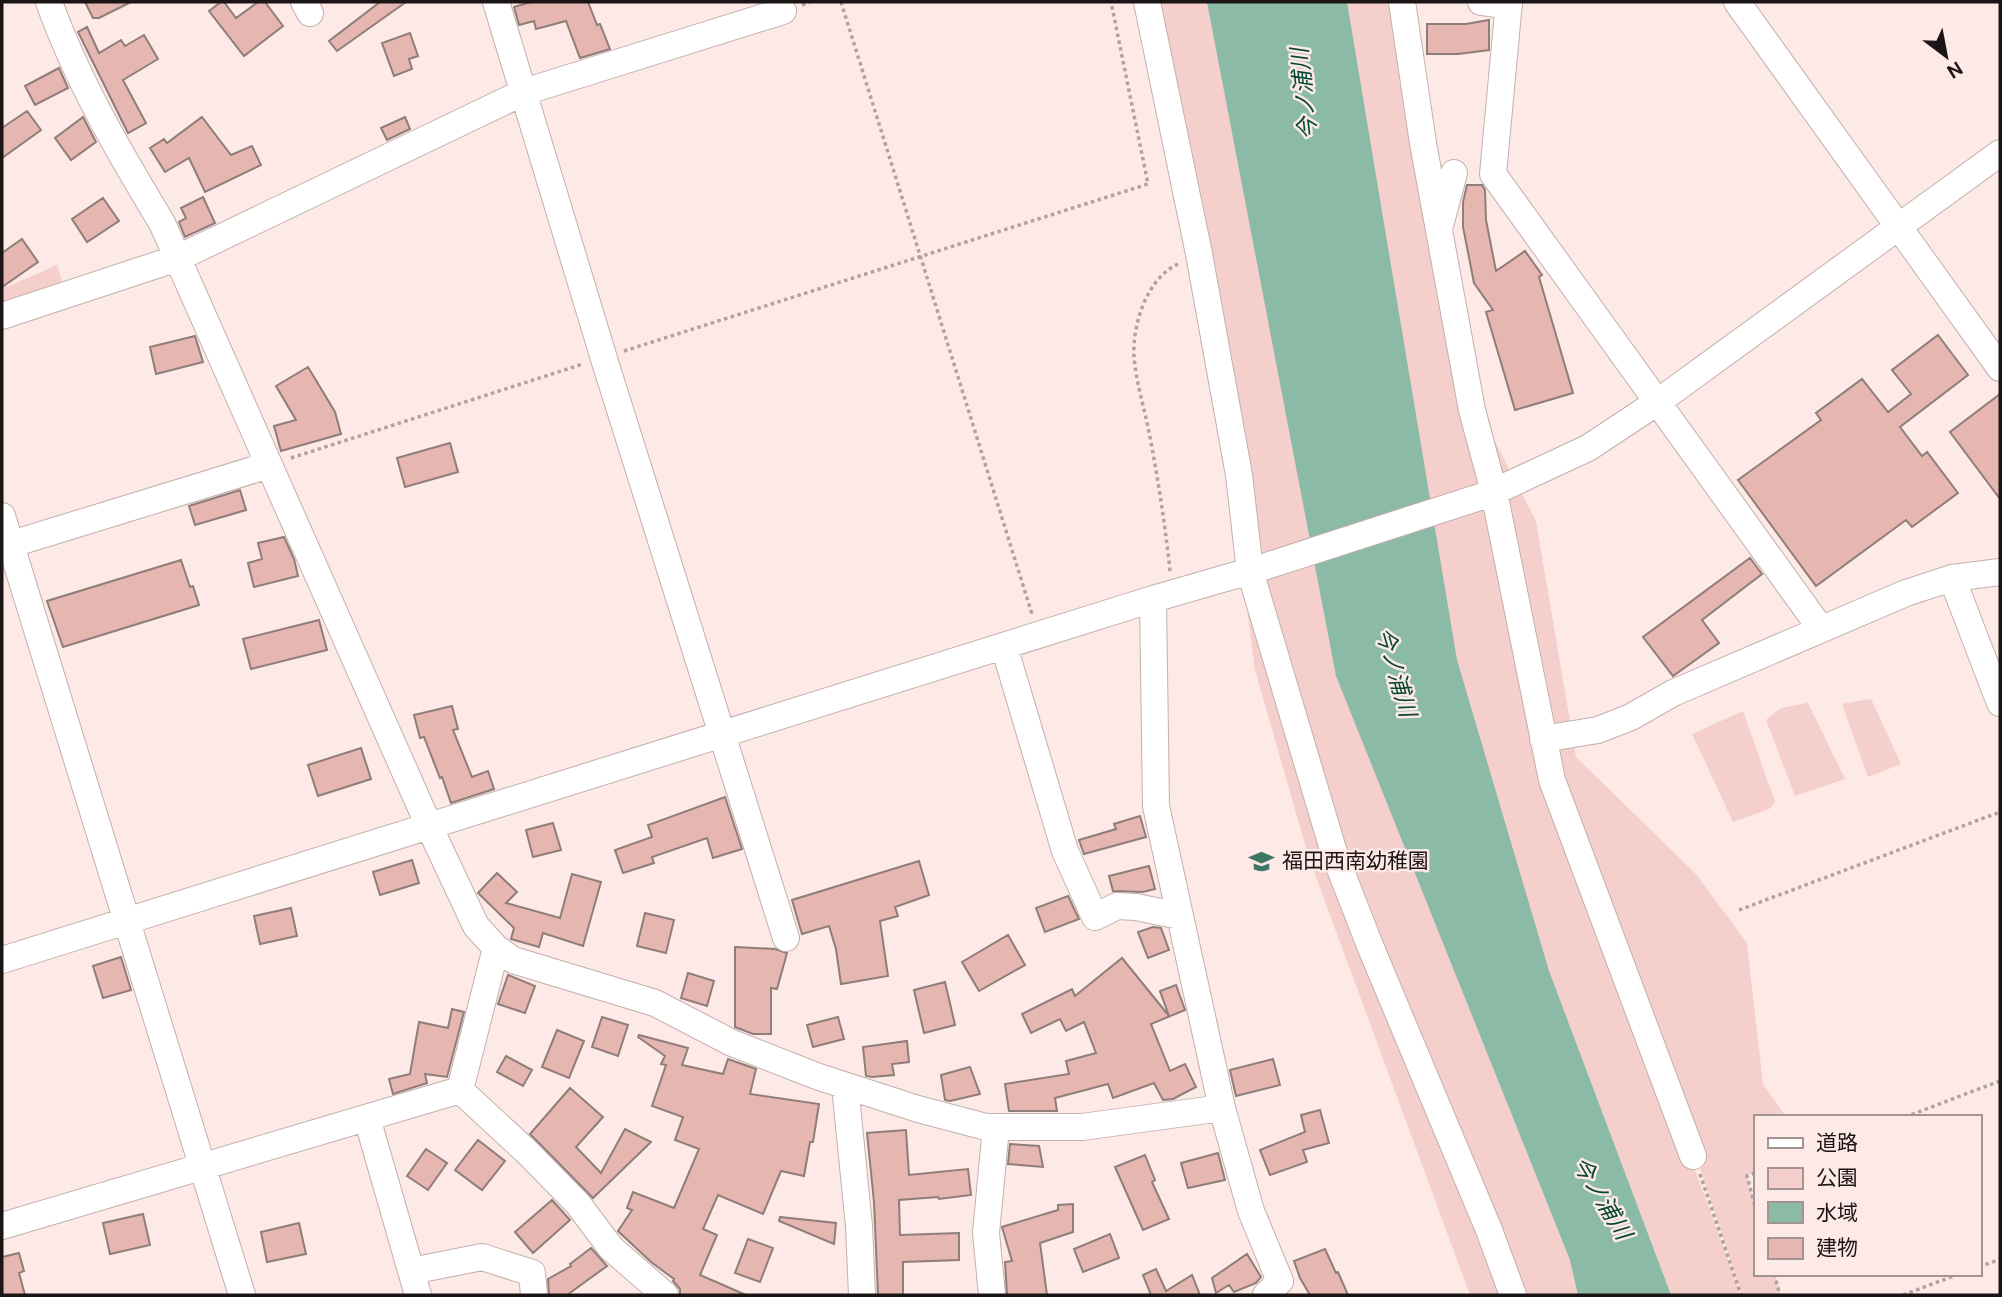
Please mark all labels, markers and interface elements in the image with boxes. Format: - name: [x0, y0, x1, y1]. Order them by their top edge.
- north arrow: [1911, 21, 1981, 91]
- water label: 今ノ浦川: [1284, 44, 1324, 141]
- text: N: [1942, 56, 1967, 84]
- water label: 今ノ浦川: [1369, 624, 1424, 723]
- school or university icon: 福田西南幼稚園: [1248, 847, 1276, 875]
- place label: 福田西南幼稚園: [1282, 847, 1429, 875]
- legend: [1754, 1115, 1981, 1276]
- text: 道路: [1816, 1129, 1858, 1157]
- water label: 今ノ浦川: [1565, 1151, 1640, 1248]
- text: 公園: [1816, 1164, 1858, 1192]
- text: 水域: [1816, 1199, 1858, 1227]
- text: 建物: [1816, 1234, 1858, 1262]

